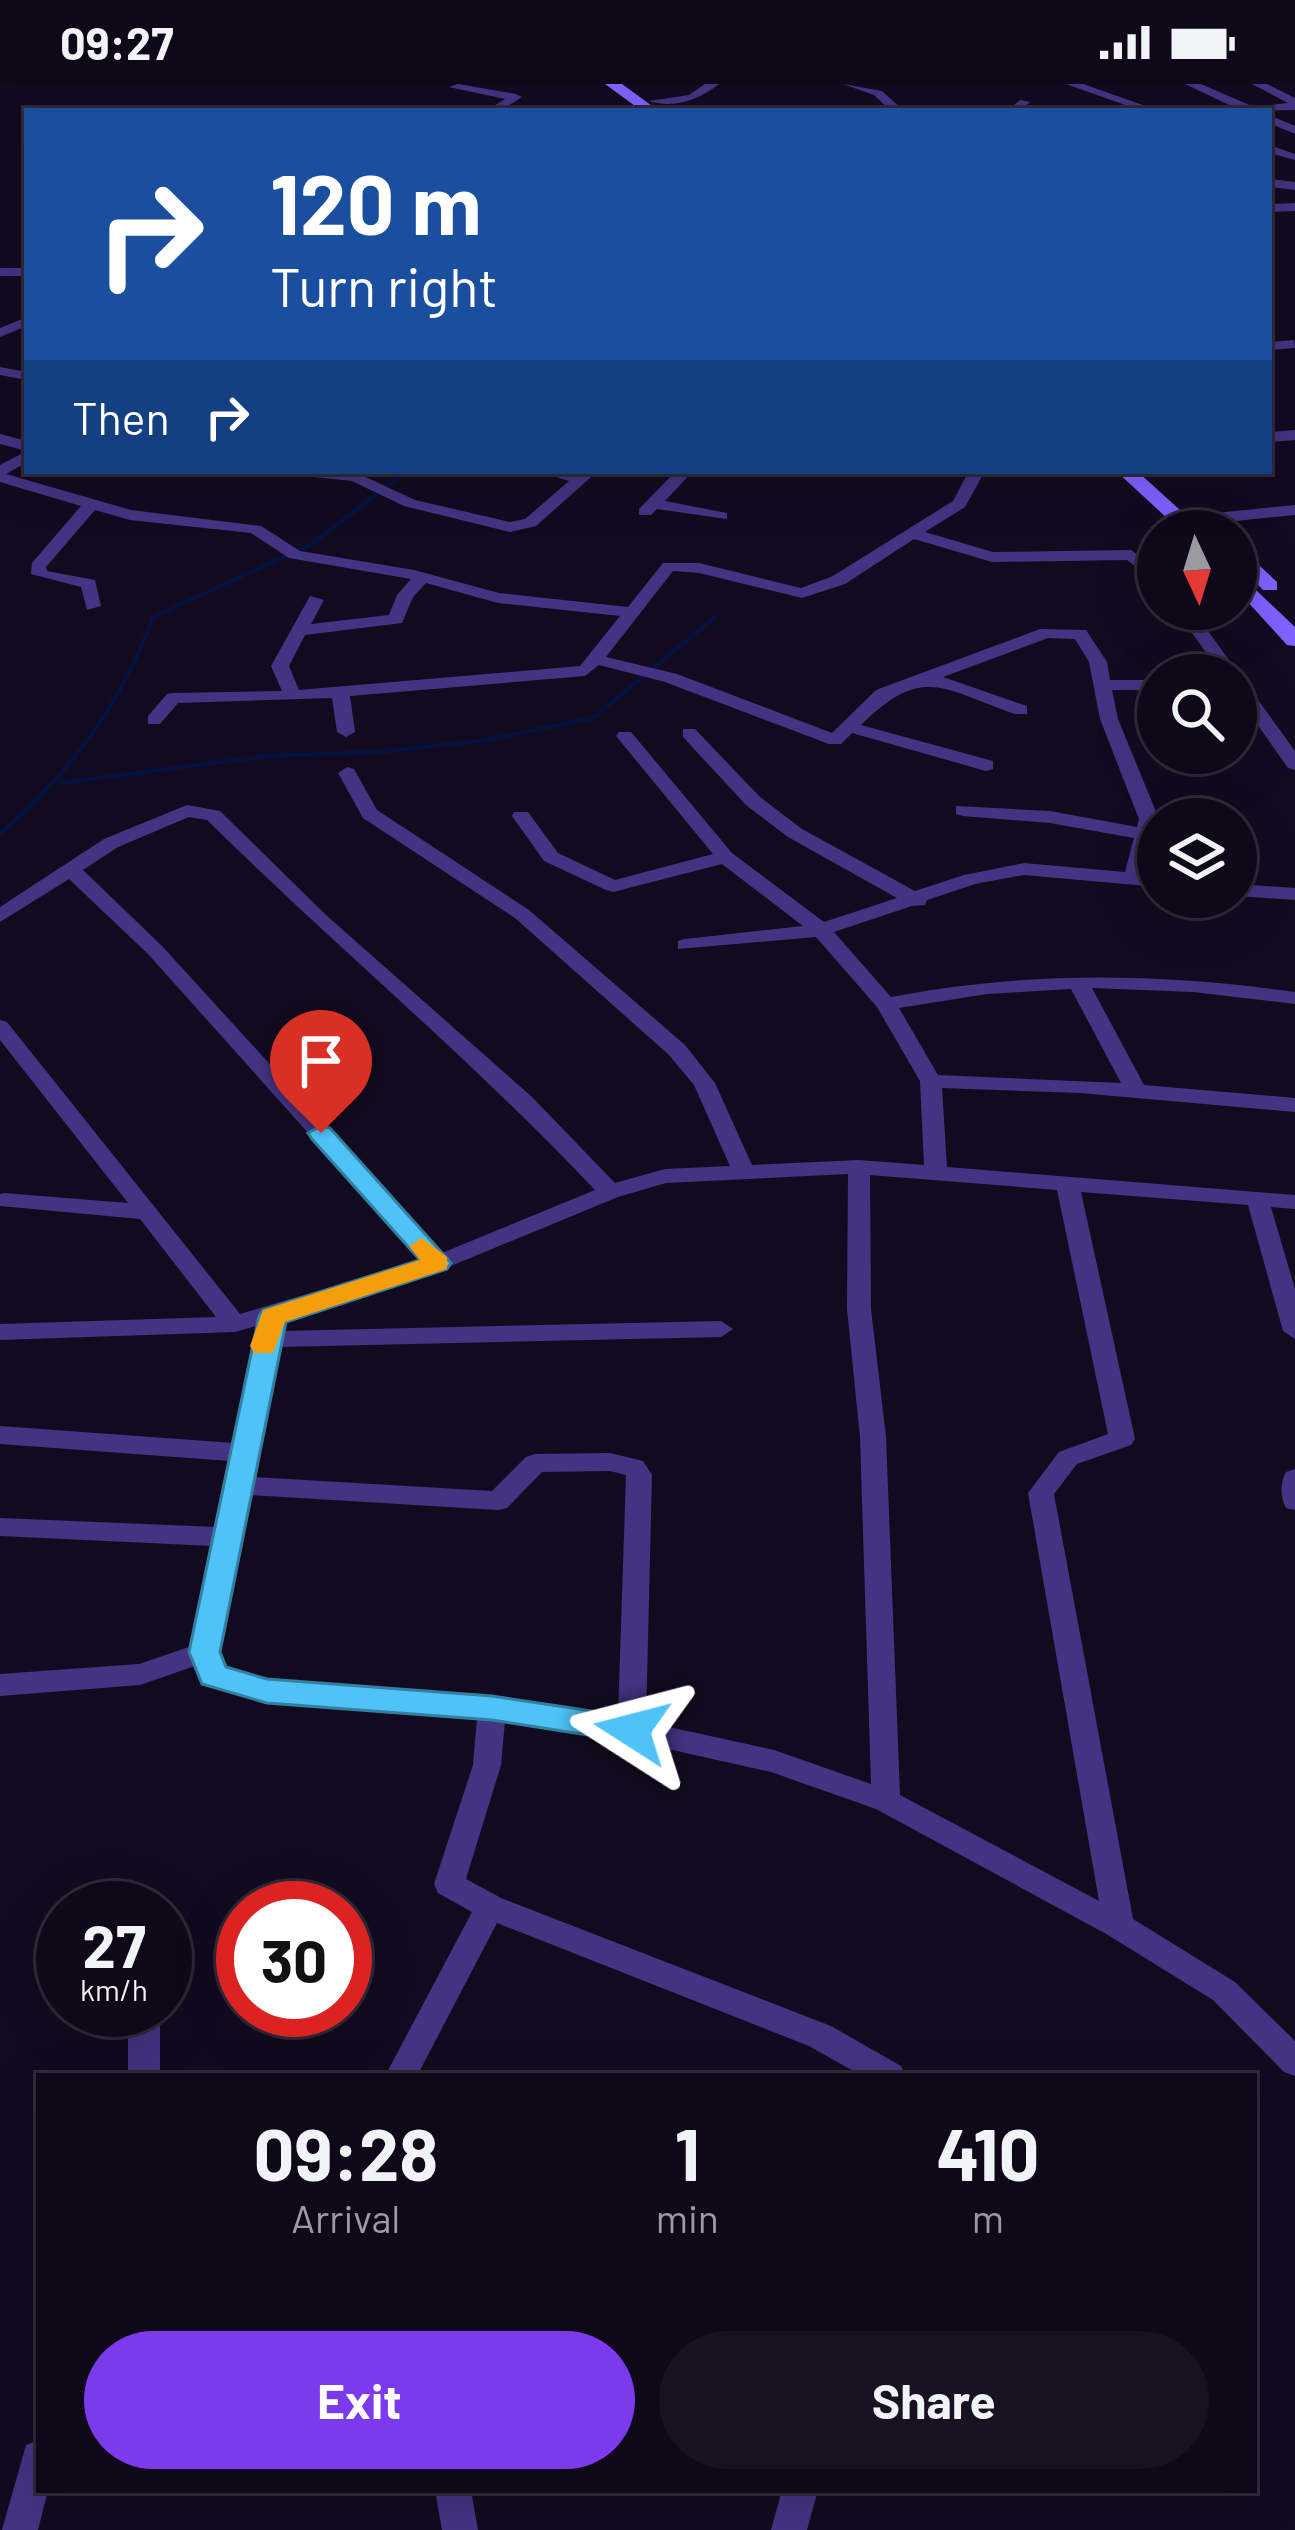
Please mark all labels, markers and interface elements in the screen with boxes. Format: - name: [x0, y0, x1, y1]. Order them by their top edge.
- text: 09:27: [60, 15, 173, 69]
- text: 120 m: [270, 151, 482, 252]
- icon: right: [72, 156, 228, 312]
- text: Turn right: [270, 253, 498, 318]
- icon: right: [194, 384, 260, 450]
- text: Then: [72, 390, 170, 444]
- north arrow: [1137, 510, 1257, 630]
- map controls: [1137, 510, 1257, 918]
- button: search: [1137, 654, 1257, 774]
- button: layers: [1137, 798, 1257, 918]
- pin: [270, 1010, 372, 1133]
- icon: arrive: [288, 1028, 354, 1094]
- position arrow: [569, 1667, 695, 1793]
- speed limit sign: 30: [216, 1881, 372, 2037]
- text: 27: [82, 1908, 146, 1980]
- text: km/h: [80, 1971, 148, 2007]
- text: 09:28: [253, 2109, 438, 2195]
- text: 1: [675, 2109, 700, 2195]
- text: 410: [936, 2109, 1040, 2195]
- text: Arrival: [291, 2194, 400, 2241]
- text: min: [656, 2194, 719, 2241]
- text: m: [972, 2194, 1004, 2241]
- button: Exit: [84, 2331, 635, 2469]
- button: Share: [659, 2331, 1209, 2469]

